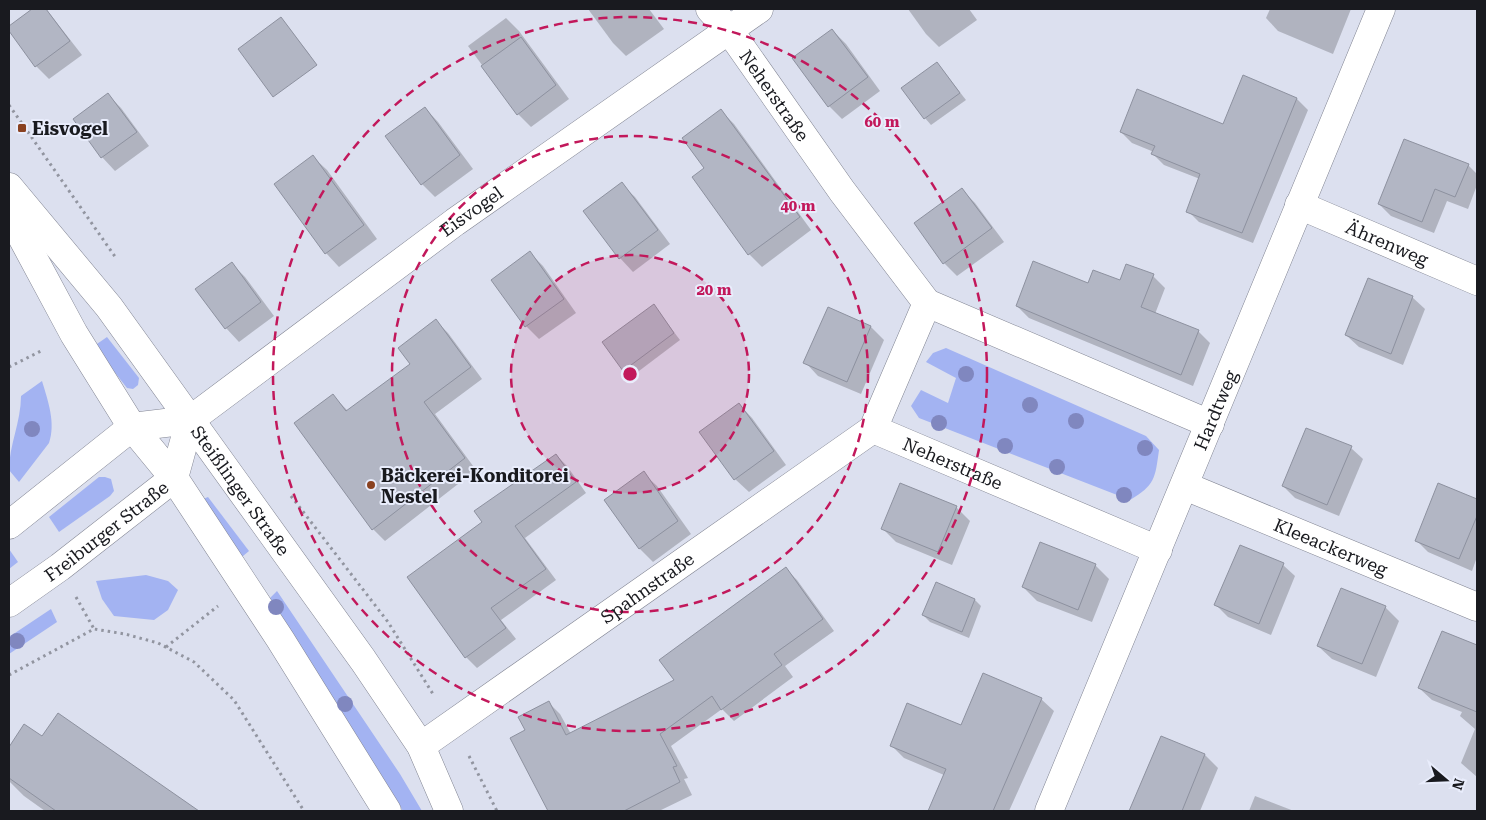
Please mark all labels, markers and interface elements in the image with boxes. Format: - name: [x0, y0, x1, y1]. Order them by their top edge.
- street label: Neherstraße: [736, 46, 814, 145]
- text: 60 m: [864, 113, 900, 131]
- place label: Eisvogel: [32, 118, 108, 139]
- marker: Eisvogel: [16, 122, 28, 134]
- street label: Eisvogel: [436, 181, 507, 240]
- text: 40 m: [780, 197, 816, 215]
- street label: Ährenweg: [1343, 216, 1432, 270]
- text: 20 m: [696, 281, 732, 299]
- centre of rings: [621, 365, 639, 383]
- street label: Hardtweg: [1189, 366, 1241, 453]
- street label: Steißlinger Straße: [187, 421, 295, 559]
- street label: Neherstraße: [900, 433, 1006, 493]
- place label: Bäckerei-Konditorei Nestel: [381, 465, 569, 507]
- street label: Freiburger Straße: [40, 476, 172, 585]
- marker: Bäckerei-Konditorei Nestel: [365, 479, 377, 491]
- street label: Kleeackerweg: [1271, 514, 1392, 580]
- street label: Spahnstraße: [596, 548, 698, 627]
- north arrow: [1421, 755, 1471, 805]
- text: N: [1449, 777, 1468, 792]

